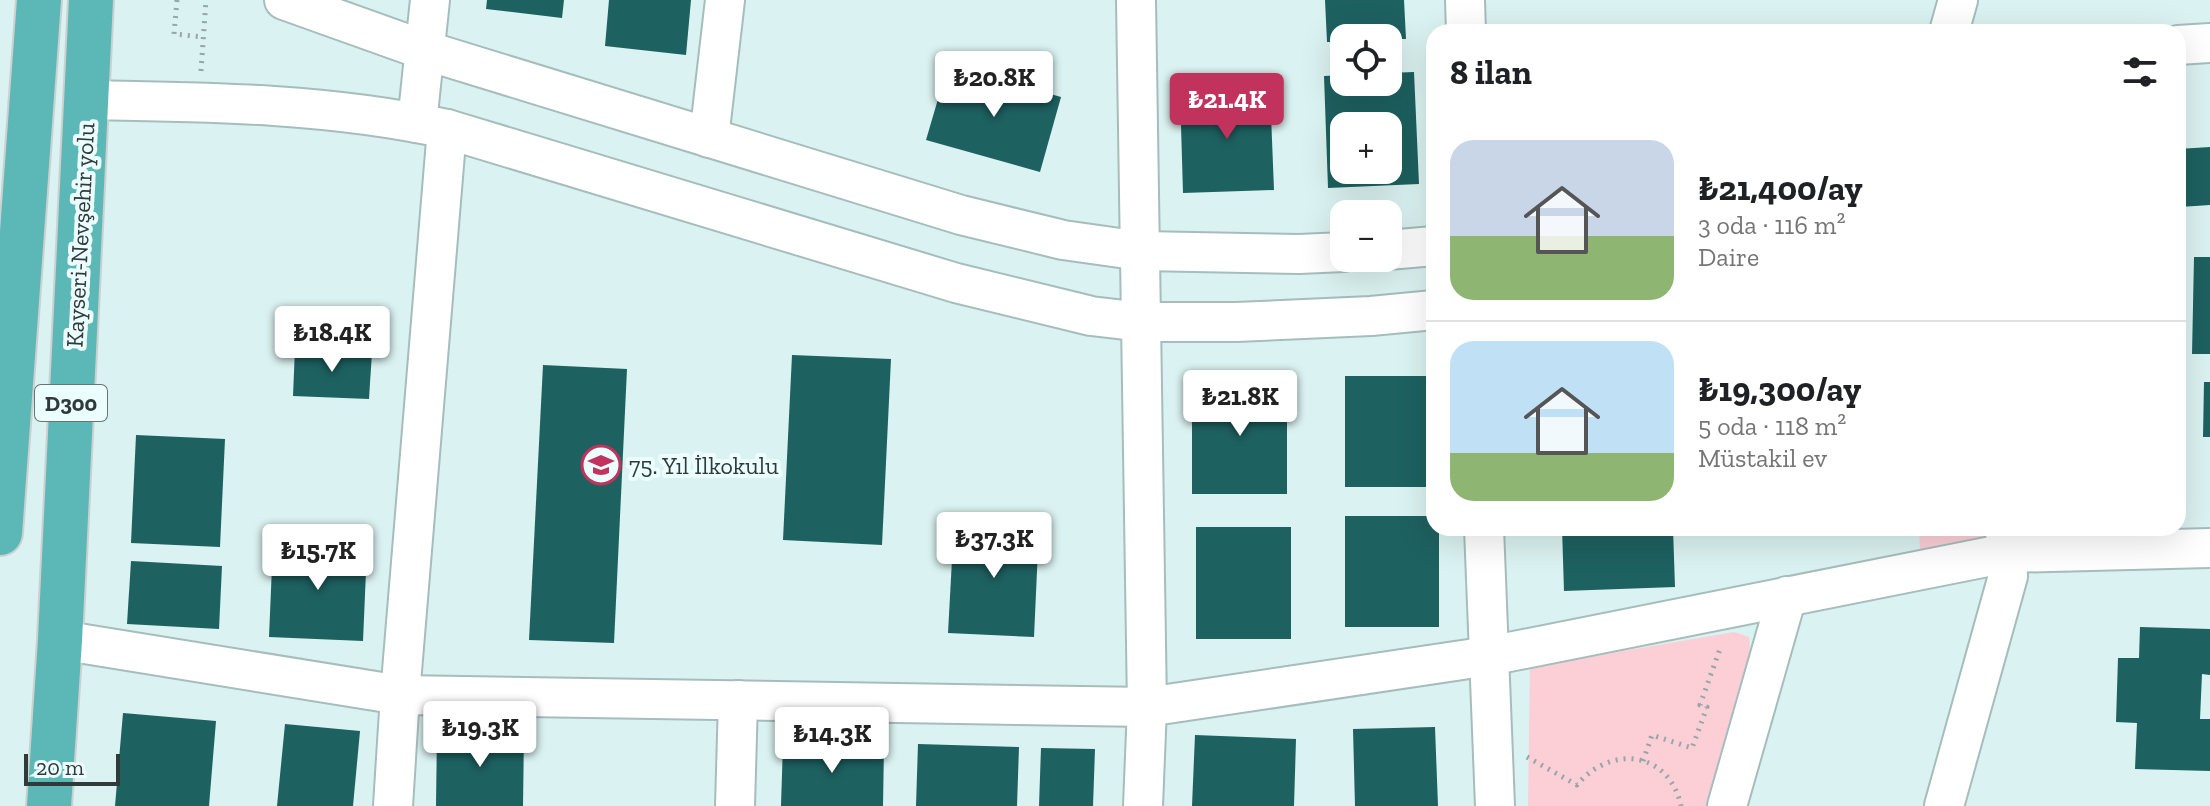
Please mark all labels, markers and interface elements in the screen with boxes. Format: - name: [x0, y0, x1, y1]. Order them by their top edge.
- map controls: [1330, 24, 1402, 272]
- button: locate: [1330, 24, 1402, 96]
- icon: filters: [2118, 50, 2162, 94]
- pin: ₺20.8K: [929, 51, 1059, 119]
- text: 8 ilan: [1450, 52, 1532, 93]
- text: ₺20.8K: [953, 61, 1035, 93]
- pin: ₺21.4K: [1162, 73, 1292, 141]
- text: ₺21.4K: [1188, 83, 1266, 115]
- button: +: [1330, 112, 1402, 184]
- street label: Kayseri-Nevşehir yolu: [60, 121, 100, 348]
- text: ₺21,400/ay: [1698, 168, 1863, 209]
- icon: home: [1514, 172, 1610, 268]
- button: −: [1330, 200, 1402, 272]
- text: 3 oda · 116 m²: [1698, 209, 1845, 241]
- text: Daire: [1698, 241, 1759, 273]
- pin: ₺18.4K: [267, 306, 397, 374]
- text: ₺18.4K: [293, 316, 371, 348]
- text: ₺19,300/ay: [1698, 369, 1861, 410]
- pin: ₺21.8K: [1175, 370, 1305, 438]
- icon: home: [1514, 373, 1610, 469]
- text: ₺21.8K: [1201, 380, 1279, 412]
- road number: D300: [35, 385, 107, 421]
- text: 5 oda · 118 m²: [1698, 410, 1846, 442]
- text: Müstakil ev: [1698, 442, 1827, 474]
- school or university icon: 75. Yıl İlkokulu: [580, 444, 622, 486]
- place label: 75. Yıl İlkokulu: [629, 451, 779, 480]
- pin: ₺37.3K: [929, 512, 1059, 580]
- text: ₺37.3K: [955, 522, 1033, 554]
- pin: ₺15.7K: [253, 524, 383, 592]
- text: ₺15.7K: [280, 534, 356, 566]
- pin: ₺19.3K: [415, 701, 545, 769]
- pin: ₺14.3K: [767, 707, 897, 775]
- text: ₺19.3K: [441, 711, 519, 743]
- text: ₺14.3K: [793, 717, 871, 749]
- scale bar: [24, 750, 120, 786]
- text: 20 m: [36, 754, 84, 781]

